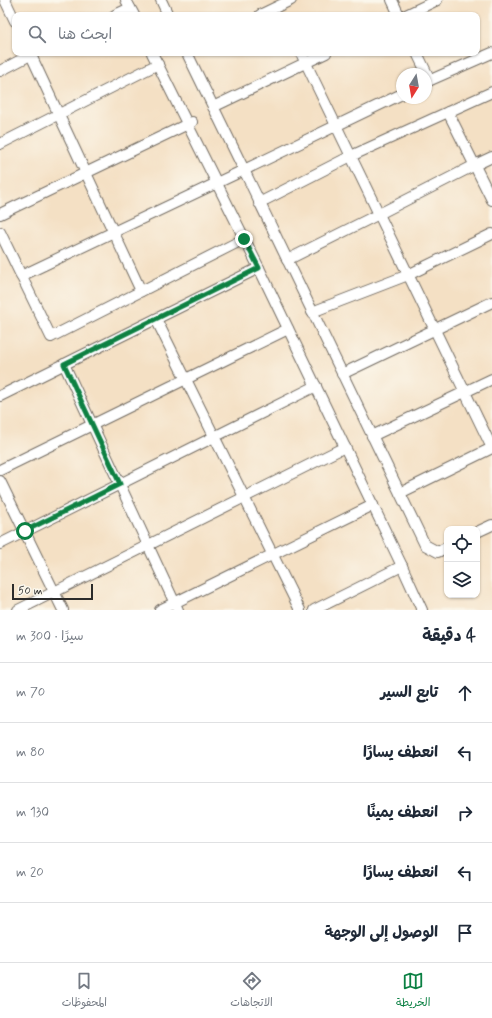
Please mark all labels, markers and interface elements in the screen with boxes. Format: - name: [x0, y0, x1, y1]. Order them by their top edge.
- search box: [12, 12, 480, 56]
- icon: search: [26, 23, 48, 45]
- text: ابحث هنا: [58, 25, 112, 45]
- north arrow: [396, 68, 432, 104]
- route end: [235, 230, 253, 248]
- route start: [16, 522, 34, 540]
- map controls: [444, 526, 480, 598]
- button: locate: [444, 526, 480, 562]
- button: layers: [444, 562, 480, 598]
- scale bar: [12, 582, 93, 601]
- text: 50 m: [18, 584, 43, 598]
- text: 4 دقيقة: [422, 625, 476, 647]
- text: سيرًا · 300 m: [16, 628, 84, 645]
- icon: ahead: [454, 682, 476, 704]
- text: تابع السير: [380, 683, 438, 703]
- text: 70 m: [16, 684, 45, 701]
- icon: left: [454, 742, 476, 764]
- text: انعطف يسارًا: [363, 743, 438, 763]
- text: 80 m: [16, 744, 45, 761]
- icon: right: [454, 802, 476, 824]
- text: انعطف يمينًا: [367, 803, 438, 823]
- text: 130 m: [16, 804, 49, 821]
- icon: left: [454, 862, 476, 884]
- text: انعطف يسارًا: [363, 863, 438, 883]
- text: 20 m: [16, 864, 44, 881]
- icon: arrive: [454, 922, 476, 944]
- text: الوصول إلى الوجهة: [324, 923, 438, 943]
- tab: المحفوظات: [62, 970, 107, 1012]
- tab: الاتجاهات: [230, 970, 273, 1012]
- tab: الخريطة: [396, 970, 430, 1012]

